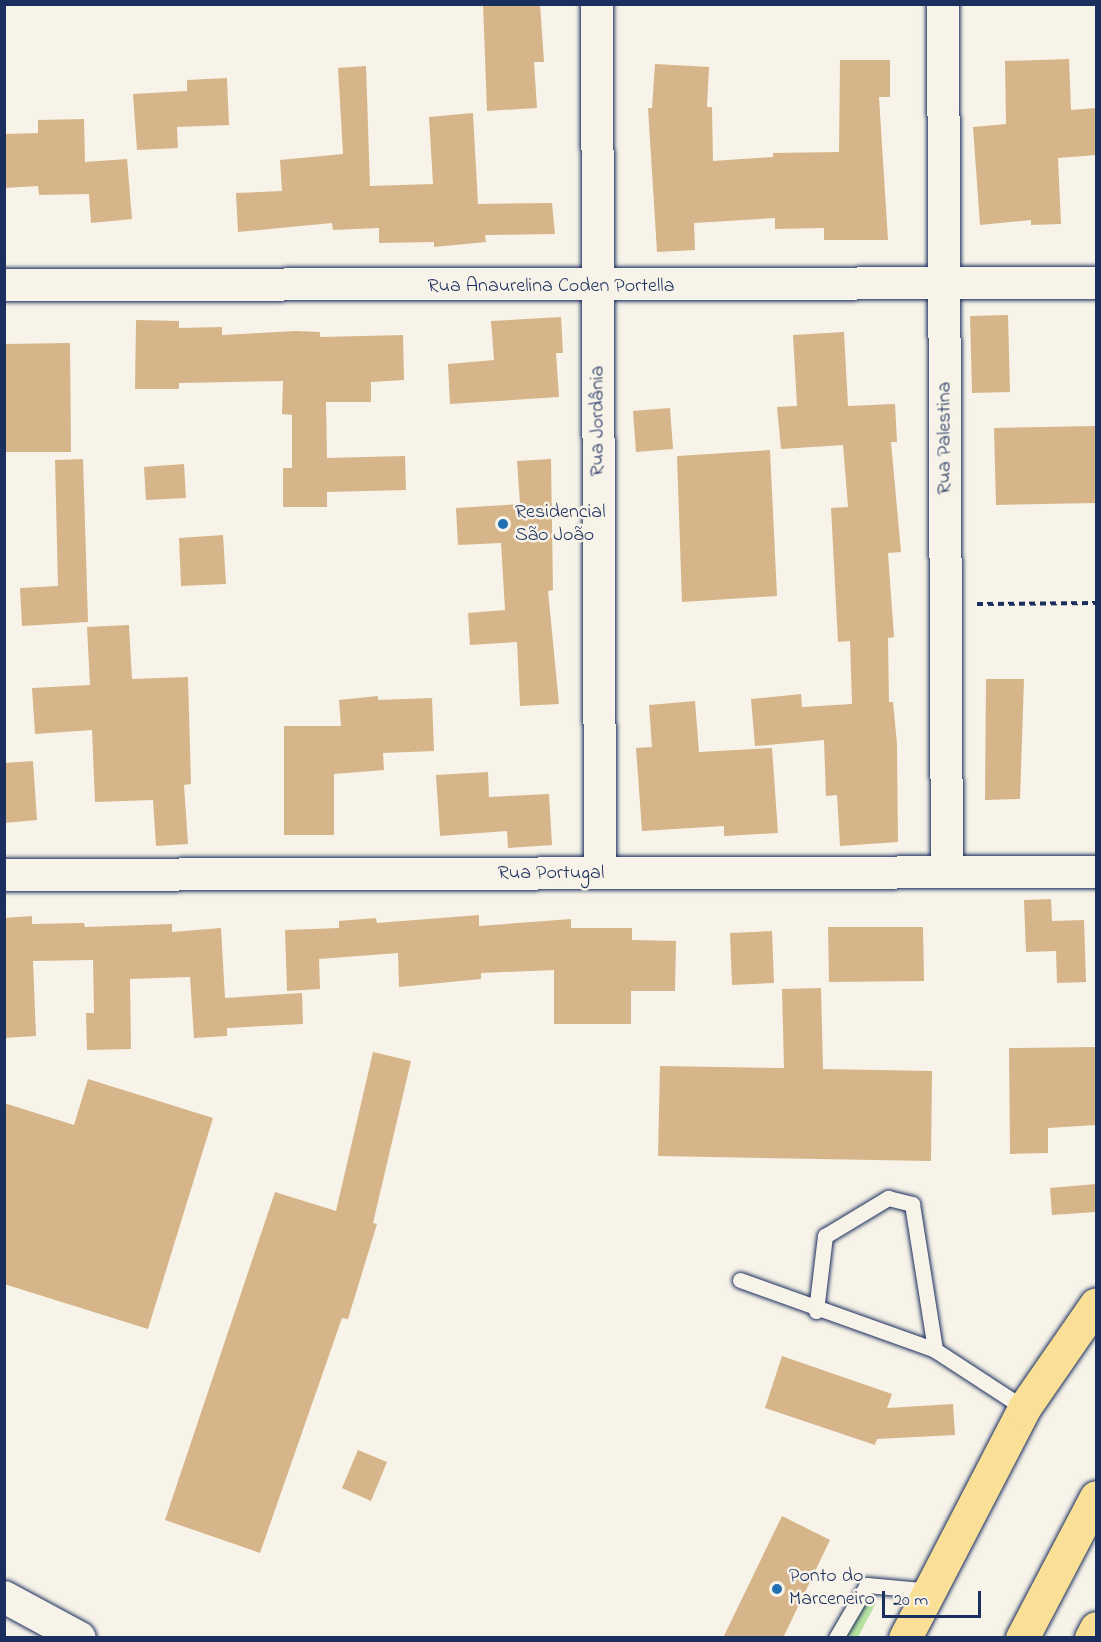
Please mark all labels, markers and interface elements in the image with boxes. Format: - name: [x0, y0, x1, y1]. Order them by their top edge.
- street label: Rua Anaurelina Coden Portella: [428, 274, 674, 298]
- street label: Rua Jordânia: [586, 366, 610, 476]
- street label: Rua Palestina: [933, 382, 957, 494]
- place label: Residencial São João: [515, 500, 605, 547]
- marker: Residencial São João: [496, 517, 510, 531]
- street label: Rua Portugal: [498, 861, 604, 885]
- place label: Ponto do Marceneiro: [789, 1565, 875, 1612]
- scale bar: [885, 1579, 984, 1617]
- marker: Ponto do Marceneiro: [770, 1582, 784, 1596]
- text: 20 m: [893, 1588, 928, 1614]

